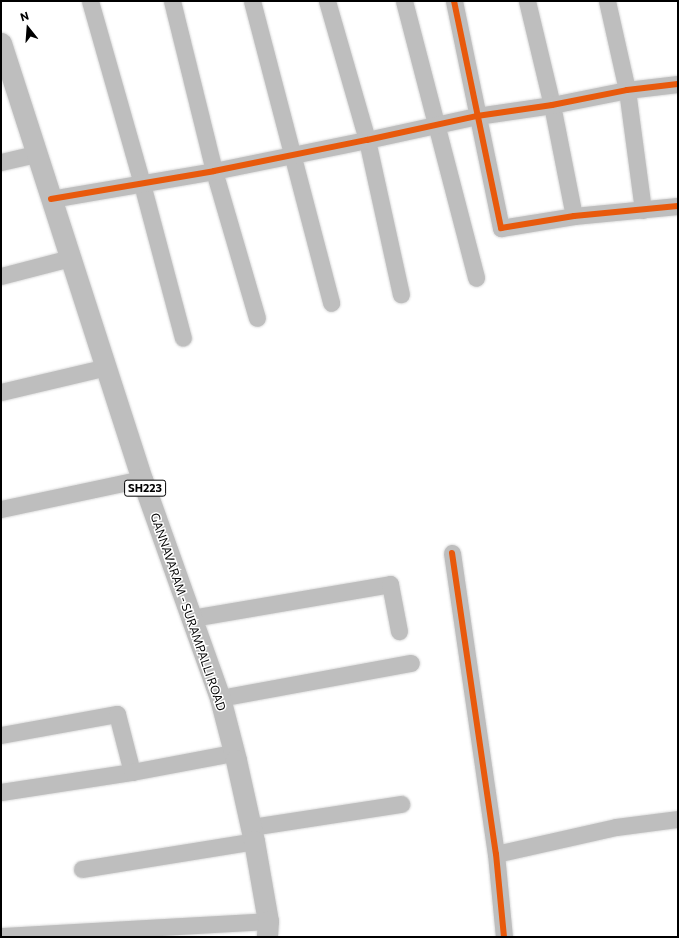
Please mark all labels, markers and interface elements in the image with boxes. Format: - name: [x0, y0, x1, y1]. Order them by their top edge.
- north arrow: [8, 8, 48, 48]
- text: N: [18, 9, 30, 23]
- road number: SH223: [124, 479, 166, 497]
- street label: GANNAVARAM - SURAMPALLI ROAD: [147, 511, 229, 713]

